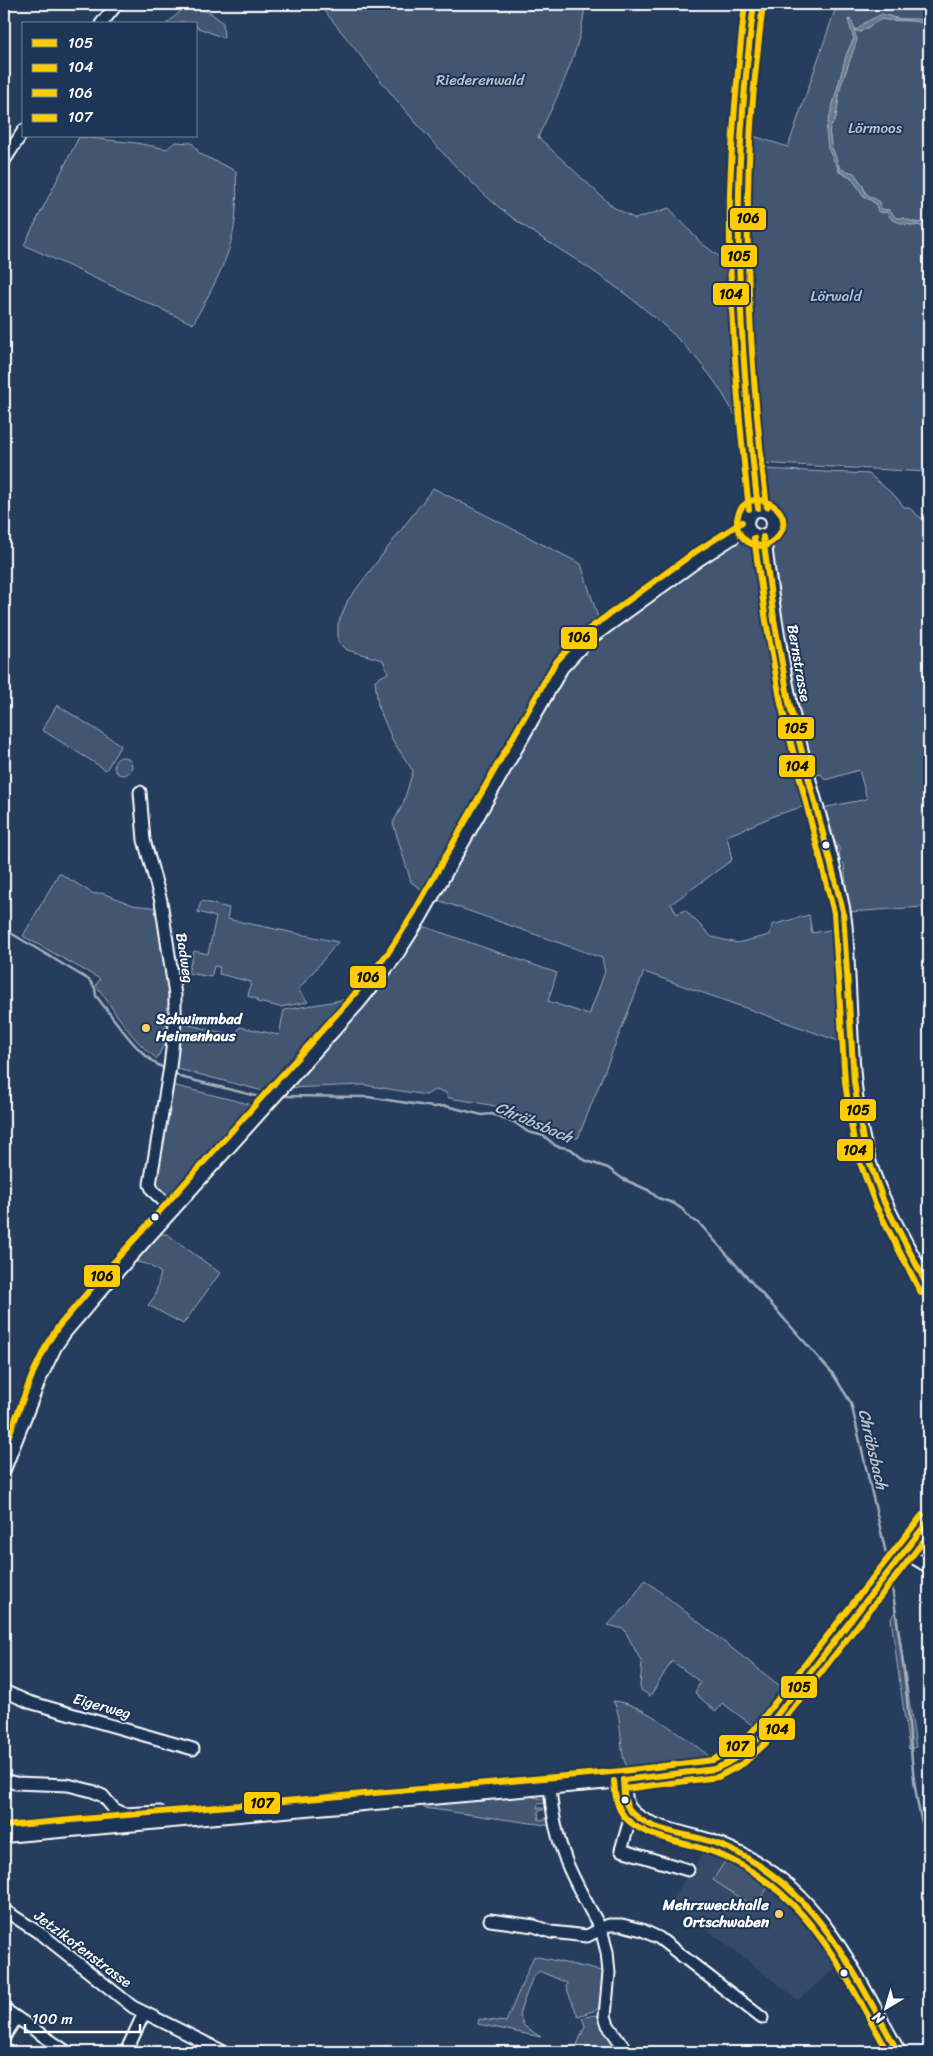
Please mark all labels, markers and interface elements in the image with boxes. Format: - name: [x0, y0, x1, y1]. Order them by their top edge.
- legend: [22, 22, 198, 138]
- text: 105: [68, 30, 93, 56]
- text: 104: [68, 54, 93, 80]
- park label: Riederenwald: [436, 67, 525, 93]
- text: 106: [68, 80, 92, 106]
- text: 107: [68, 104, 94, 130]
- park label: Lörmoos: [848, 115, 903, 141]
- text: 106: [737, 206, 759, 231]
- line badge: 106: [729, 207, 767, 231]
- line badge: 105: [720, 244, 758, 268]
- text: 105: [727, 244, 751, 269]
- line badge: 104: [712, 282, 750, 306]
- text: 104: [719, 282, 743, 307]
- park label: Lörwald: [811, 283, 862, 309]
- street label: Bernstrasse: [779, 622, 819, 704]
- text: 106: [568, 625, 590, 650]
- line badge: 106: [560, 626, 598, 650]
- line badge: 105: [777, 716, 815, 740]
- text: 105: [784, 716, 808, 741]
- line badge: 104: [778, 754, 816, 778]
- text: 104: [785, 754, 809, 779]
- unlabelled marker: [821, 840, 831, 850]
- street label: Badweg: [168, 931, 202, 985]
- line badge: 106: [349, 965, 387, 989]
- text: 106: [357, 965, 379, 990]
- place label: Schwimmbad Heimenhaus: [155, 1006, 244, 1049]
- marker: Schwimmbad Heimenhaus: [140, 1022, 152, 1034]
- water label: Chräbsbach: [491, 1093, 579, 1152]
- line badge: 105: [839, 1098, 877, 1122]
- text: 105: [846, 1098, 870, 1123]
- line badge: 104: [836, 1138, 874, 1162]
- text: 104: [843, 1138, 867, 1163]
- unlabelled marker: [150, 1212, 160, 1222]
- line badge: 106: [83, 1264, 121, 1288]
- text: 106: [91, 1264, 113, 1289]
- water label: Chräbsbach: [850, 1406, 897, 1494]
- line badge: 105: [780, 1675, 818, 1699]
- text: 105: [787, 1675, 811, 1700]
- street label: Eigerweg: [70, 1685, 134, 1727]
- line badge: 104: [758, 1717, 796, 1741]
- text: 104: [765, 1717, 789, 1742]
- line badge: 107: [718, 1734, 756, 1758]
- text: 107: [726, 1734, 749, 1759]
- line badge: 107: [243, 1791, 281, 1815]
- text: 107: [251, 1791, 274, 1816]
- unlabelled marker: [620, 1795, 630, 1805]
- place label: Mehrzweckhalle Ortschwaben: [662, 1892, 770, 1935]
- street label: Jetzikofenstrasse: [28, 1903, 138, 1995]
- marker: Mehrzweckhalle Ortschwaben: [773, 1908, 785, 1920]
- unlabelled marker: [839, 1968, 849, 1978]
- north arrow: [860, 1984, 910, 2034]
- scale bar: [25, 2001, 140, 2033]
- text: N: [867, 2005, 891, 2031]
- text: 100 m: [32, 2006, 73, 2032]

